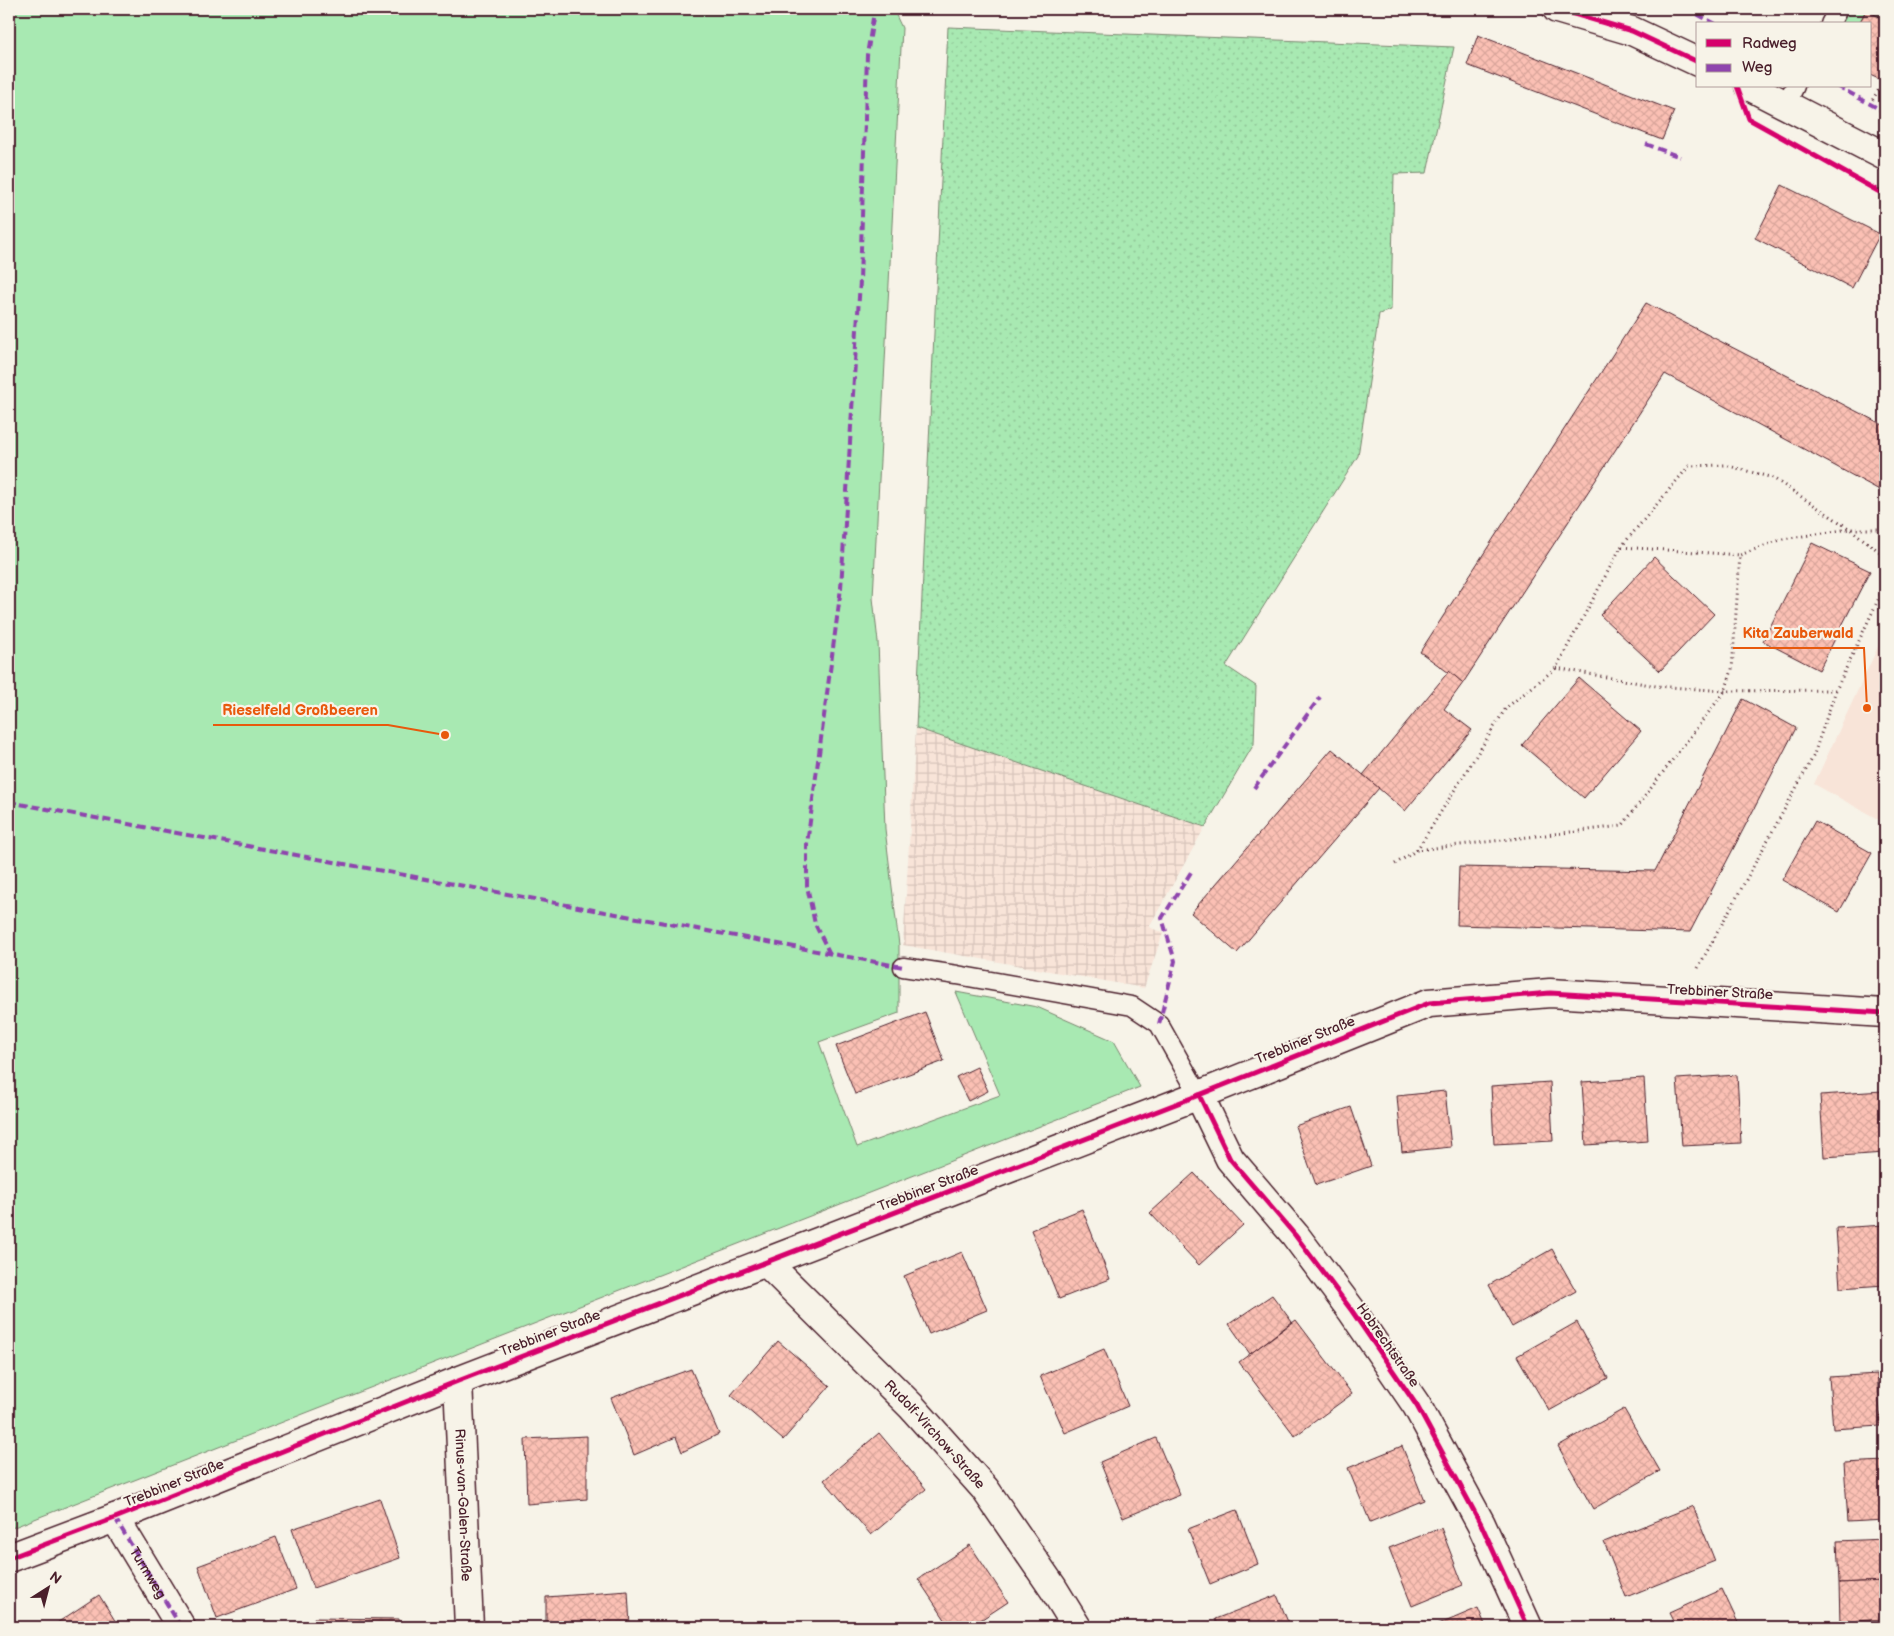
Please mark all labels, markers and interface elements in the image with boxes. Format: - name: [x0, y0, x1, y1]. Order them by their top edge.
- legend: [1696, 22, 1872, 88]
- text: Radweg: [1742, 34, 1797, 53]
- text: Weg: [1742, 58, 1772, 77]
- callout: Kita Zauberwald: [1733, 618, 1864, 648]
- text: Kita Zauberwald: [1742, 624, 1854, 643]
- callout: Rieselfeld Großbeeren: [213, 695, 388, 725]
- text: Rieselfeld Großbeeren: [222, 701, 378, 720]
- street label: Trebbiner Straße: [1667, 981, 1773, 1003]
- street label: Trebbiner Straße: [1253, 1012, 1357, 1068]
- street label: Trebbiner Straße: [875, 1161, 981, 1215]
- street label: Hobrechtstraße: [1353, 1300, 1423, 1390]
- street label: Trebbiner Straße: [497, 1306, 603, 1360]
- street label: Rudolf-Virchow-Straße: [881, 1376, 989, 1492]
- street label: Rinus-van-Galen-Straße: [452, 1428, 475, 1582]
- street label: Trebbiner Straße: [122, 1455, 226, 1511]
- street label: Turmweg: [126, 1544, 170, 1602]
- north arrow: [22, 1564, 72, 1614]
- text: N: [46, 1568, 65, 1588]

